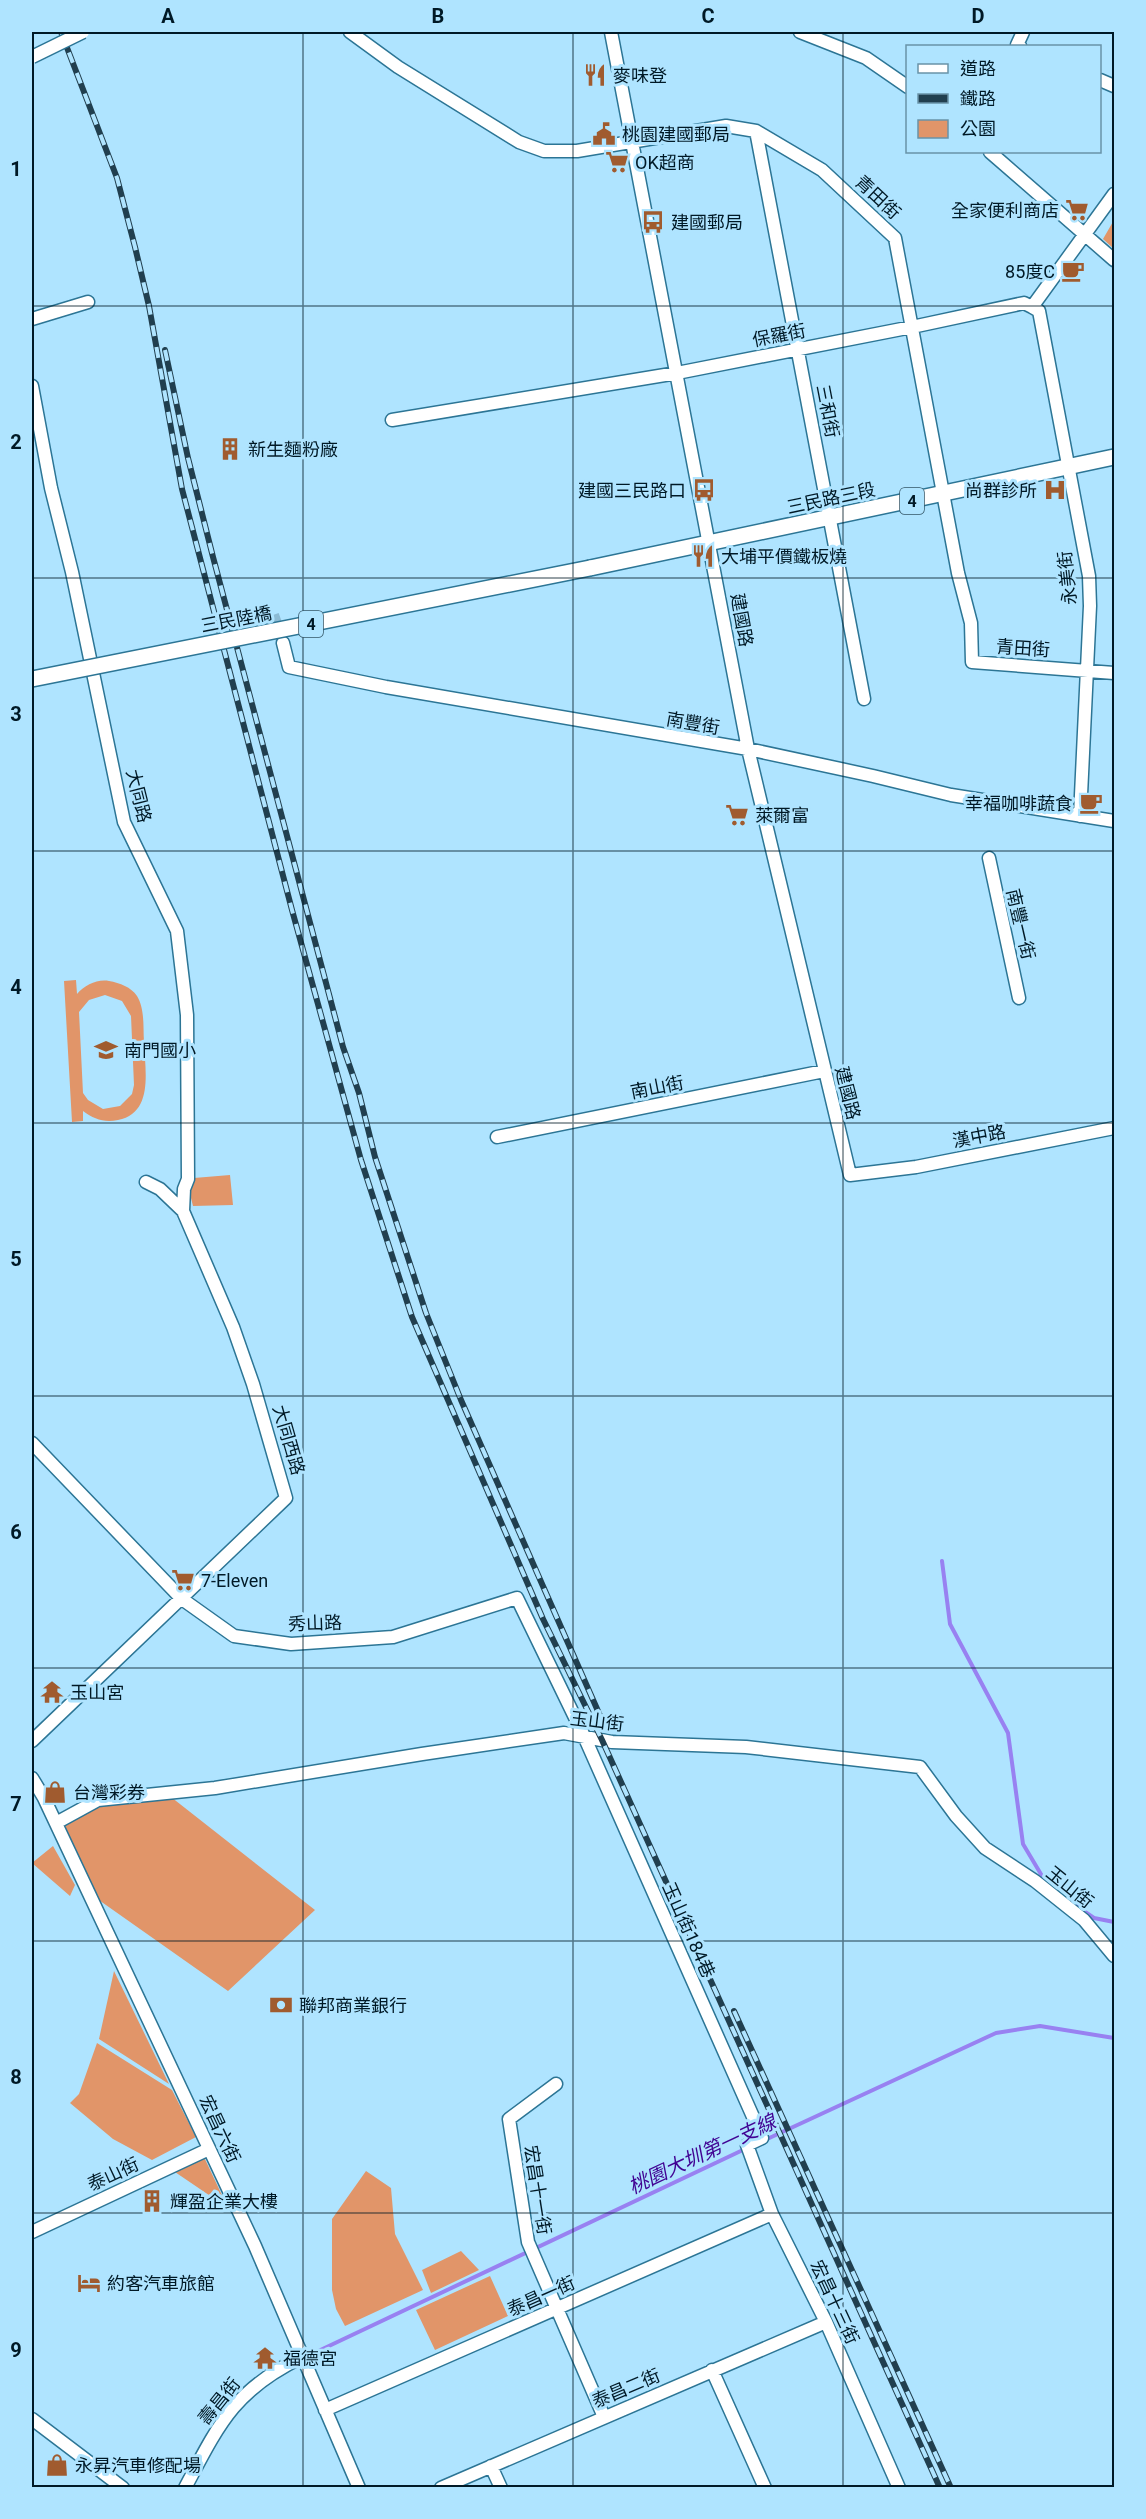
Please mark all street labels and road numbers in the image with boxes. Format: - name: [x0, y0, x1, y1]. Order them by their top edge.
- street label: 青田街: [851, 171, 905, 223]
- street label: 保羅街: [750, 320, 808, 350]
- street label: 三和街: [813, 382, 843, 440]
- street label: 三民路三段: [785, 478, 877, 518]
- road number: 4: [900, 488, 924, 514]
- street label: 永美街: [1054, 550, 1080, 606]
- street label: 建國路: [727, 592, 757, 648]
- street label: 三民陸橋: [199, 602, 273, 636]
- road number: 4: [299, 611, 323, 637]
- street label: 青田街: [995, 636, 1051, 660]
- street label: 南豐街: [665, 708, 721, 738]
- street label: 大同路: [122, 767, 156, 825]
- street label: 南豐一街: [1003, 887, 1039, 961]
- street label: 建國路: [831, 1064, 865, 1122]
- street label: 南山街: [628, 1072, 686, 1102]
- street label: 漢中路: [950, 1121, 1008, 1151]
- street label: 大同西路: [269, 1403, 309, 1477]
- street label: 秀山路: [288, 1612, 342, 1634]
- street label: 玉山街: [569, 1707, 625, 1735]
- street label: 玉山街: [1042, 1862, 1098, 1912]
- street label: 玉山街184巷: [659, 1879, 719, 1981]
- street label: 宏昌六街: [195, 2092, 245, 2166]
- street label: 宏昌十一街: [521, 2144, 555, 2236]
- street label: 泰山街: [84, 2153, 142, 2195]
- street label: 宏昌十三街: [806, 2257, 864, 2347]
- street label: 泰昌一街: [504, 2272, 578, 2320]
- street label: 泰昌二街: [589, 2364, 663, 2412]
- street label: 壽昌街: [194, 2373, 244, 2429]

